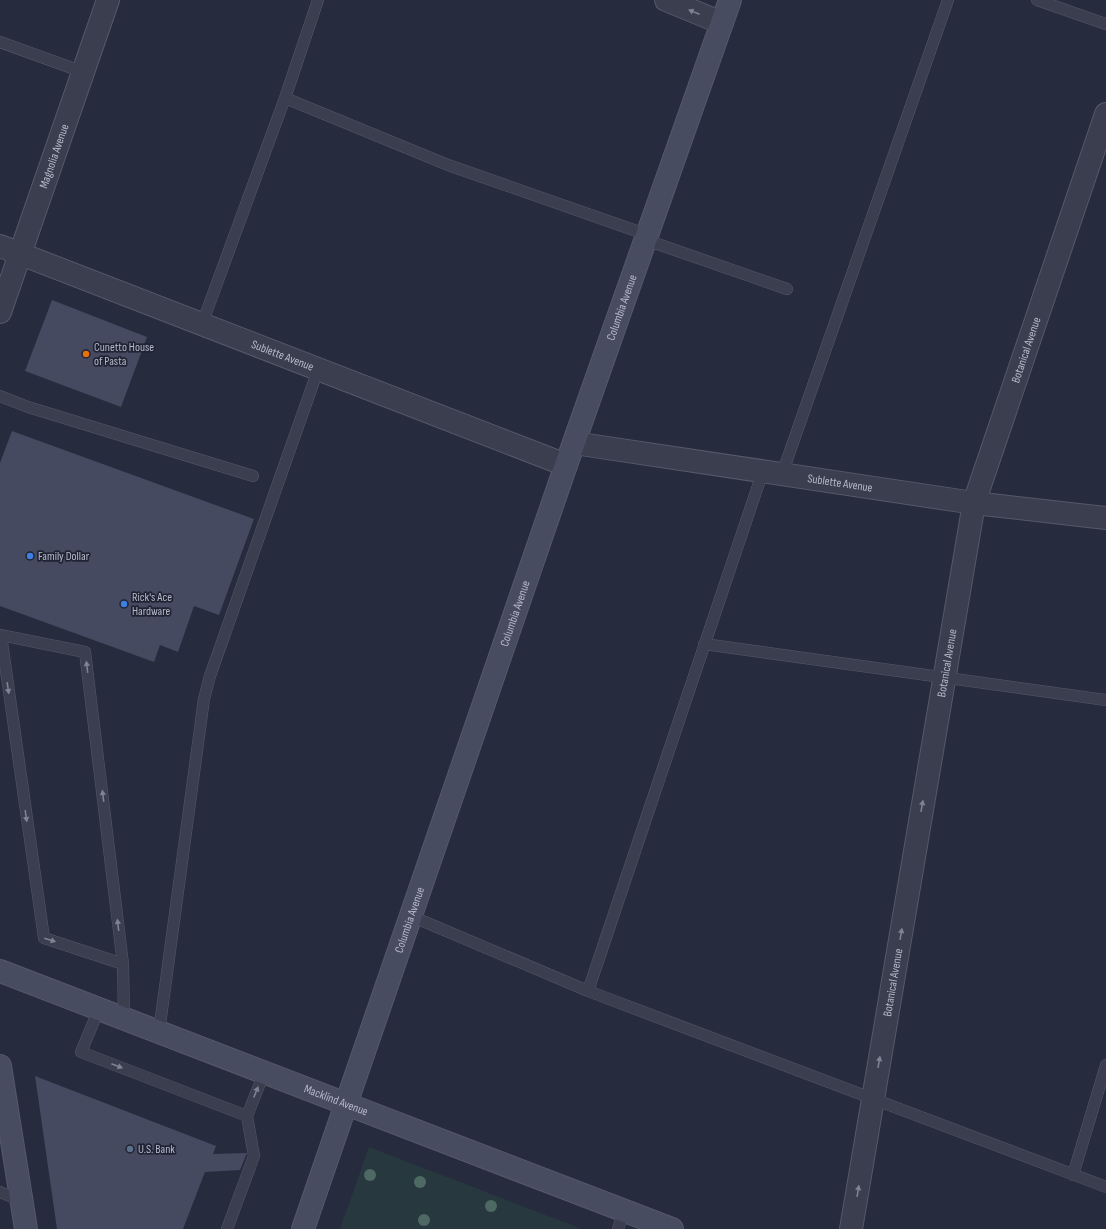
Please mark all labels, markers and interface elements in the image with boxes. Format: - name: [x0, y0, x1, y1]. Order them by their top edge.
- one-way arrow: [687, 8, 699, 14]
- street label: Magnolia Avenue: [36, 122, 72, 190]
- street label: Columbia Avenue: [603, 272, 640, 342]
- street label: Botanical Avenue: [1008, 315, 1044, 385]
- street label: Sublette Avenue: [249, 337, 316, 374]
- place label: Cunetto House of Pasta: [94, 340, 154, 369]
- marker: Cunetto House of Pasta: [81, 349, 91, 359]
- street label: Sublette Avenue: [806, 471, 874, 495]
- place label: Family Dollar: [38, 549, 90, 564]
- marker: Family Dollar: [25, 551, 35, 561]
- street label: Columbia Avenue: [497, 578, 533, 648]
- place label: Rick's Ace Hardware: [132, 590, 172, 619]
- marker: Rick's Ace Hardware: [119, 599, 129, 609]
- street label: Botanical Avenue: [934, 628, 960, 698]
- one-way arrow: [84, 661, 90, 673]
- one-way arrow: [5, 682, 11, 694]
- one-way arrow: [99, 790, 106, 802]
- one-way arrow: [919, 800, 925, 812]
- one-way arrow: [23, 810, 29, 823]
- street label: Columbia Avenue: [391, 885, 428, 955]
- one-way arrow: [115, 919, 121, 932]
- one-way arrow: [898, 928, 904, 940]
- one-way arrow: [45, 938, 57, 944]
- street label: Botanical Avenue: [880, 947, 906, 1018]
- one-way arrow: [876, 1056, 882, 1068]
- one-way arrow: [112, 1063, 124, 1069]
- street label: Macklind Avenue: [302, 1081, 370, 1119]
- one-way arrow: [254, 1085, 260, 1097]
- place label: U.S. Bank: [138, 1142, 175, 1157]
- marker: U.S. Bank: [125, 1144, 135, 1154]
- one-way arrow: [855, 1184, 861, 1197]

